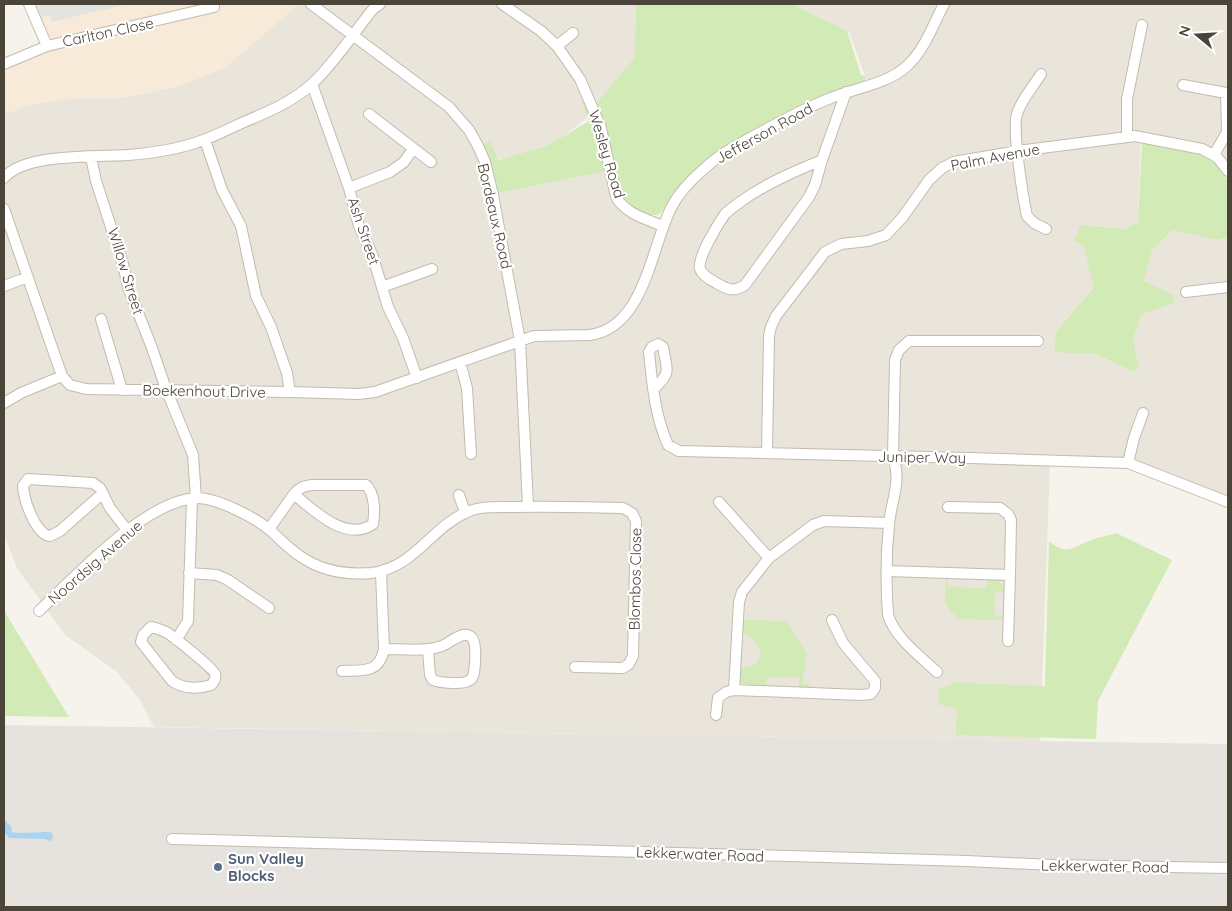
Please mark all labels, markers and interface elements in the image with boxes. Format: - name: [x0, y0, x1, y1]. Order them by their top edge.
- north arrow: [1172, 10, 1222, 60]
- street label: Carlton Close: [61, 13, 155, 51]
- text: N: [1174, 23, 1195, 39]
- street label: Jefferson Road: [712, 98, 816, 168]
- street label: Wesley Road: [585, 108, 629, 200]
- street label: Palm Avenue: [949, 139, 1041, 175]
- street label: Bordeaux Road: [474, 161, 516, 271]
- street label: Ash Street: [344, 195, 384, 267]
- street label: Willow Street: [104, 225, 148, 317]
- street label: Boekenhout Drive: [142, 380, 266, 402]
- street label: Juniper Way: [878, 447, 966, 467]
- street label: Noordsig Avenue: [44, 516, 146, 608]
- street label: Blombos Close: [625, 527, 645, 631]
- street label: Lekkerwater Road: [636, 842, 764, 866]
- place label: Sun Valley Blocks: [228, 849, 304, 885]
- street label: Lekkerwater Road: [1041, 855, 1169, 877]
- marker: Sun Valley Blocks: [212, 861, 224, 873]

